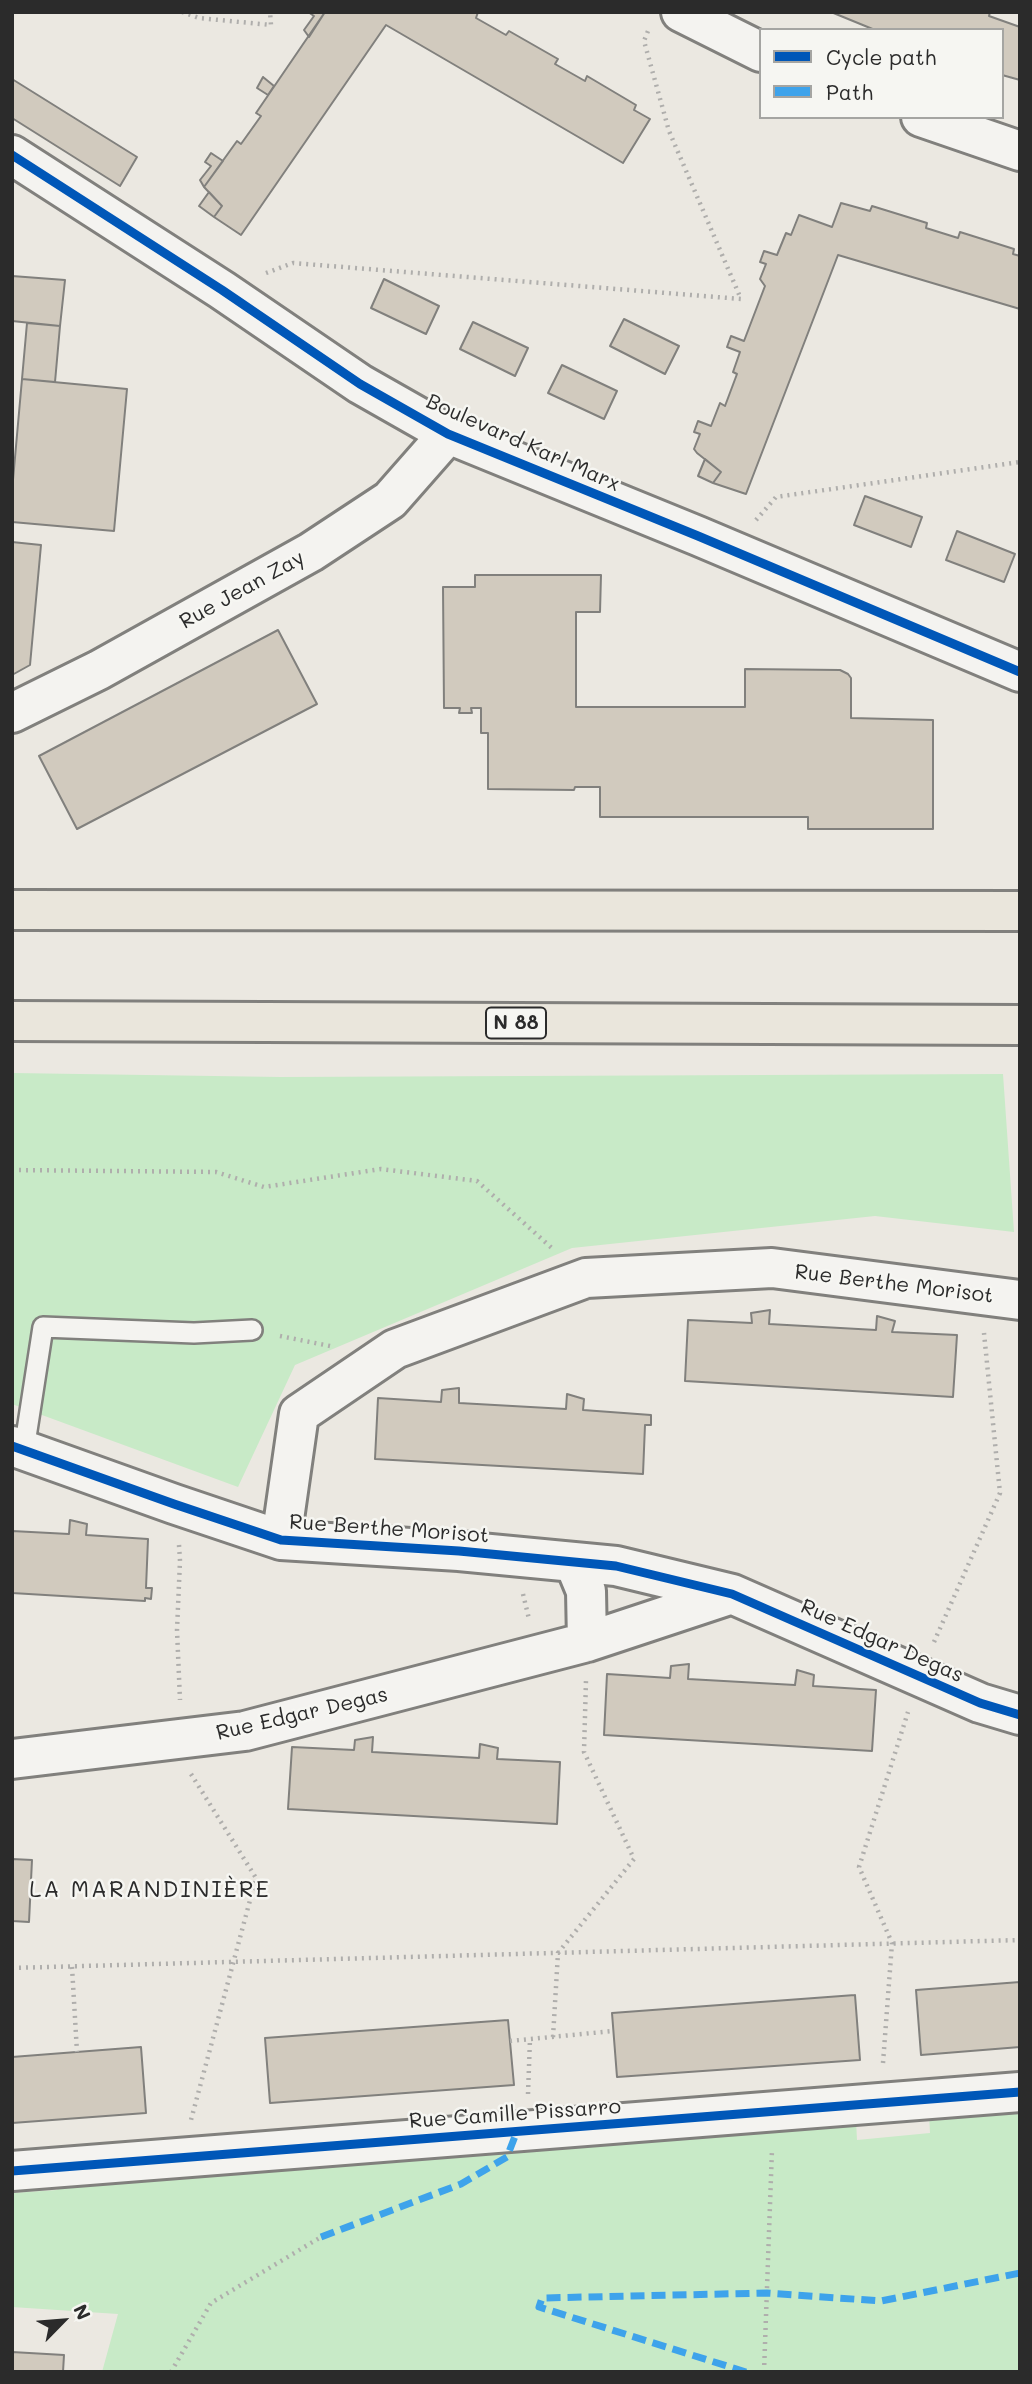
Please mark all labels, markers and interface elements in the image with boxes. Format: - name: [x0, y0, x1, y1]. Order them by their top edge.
- legend: [759, 28, 1004, 119]
- text: Cycle path: [826, 43, 936, 70]
- text: Path: [826, 78, 873, 105]
- street label: Boulevard Karl Marx: [422, 389, 624, 497]
- street label: Rue Jean Zay: [175, 545, 309, 635]
- road number: N 88: [486, 1007, 546, 1038]
- street label: Rue Berthe Morisot: [793, 1259, 995, 1309]
- street label: Rue Berthe Morisot: [288, 1509, 490, 1549]
- street label: Rue Edgar Degas: [797, 1594, 967, 1688]
- street label: Rue Edgar Degas: [214, 1682, 390, 1746]
- district label: LA MARANDINIÈRE: [31, 1876, 269, 1904]
- street label: Rue Camille Pissarro: [408, 2094, 622, 2134]
- north arrow: [28, 2286, 98, 2356]
- text: N: [68, 2300, 97, 2324]

